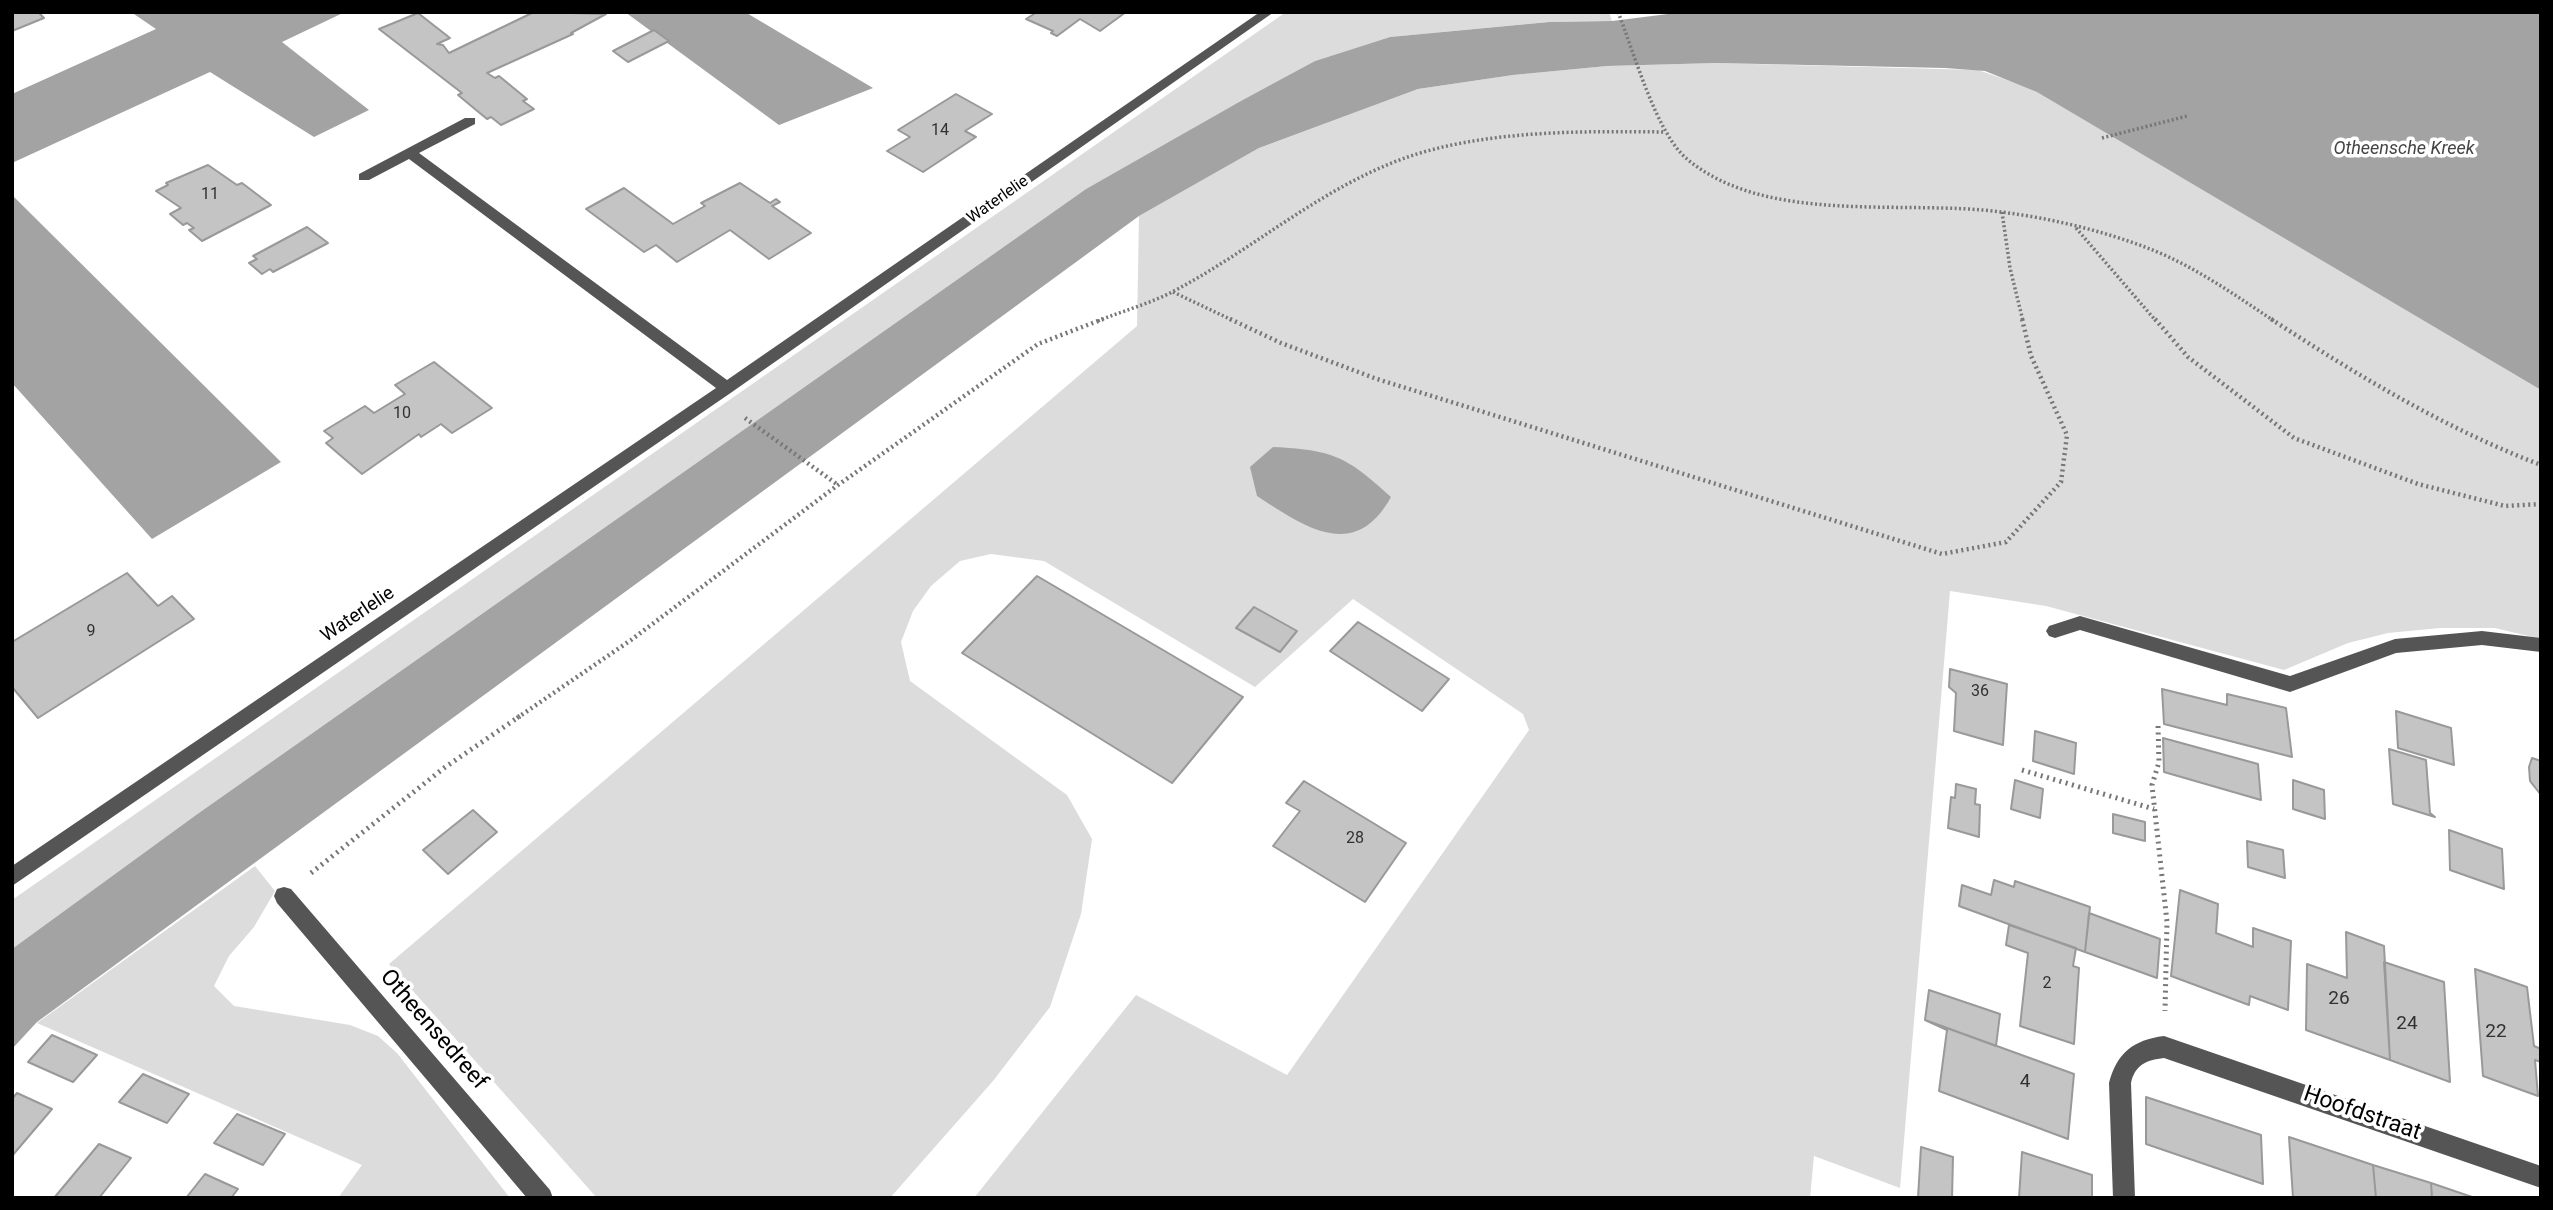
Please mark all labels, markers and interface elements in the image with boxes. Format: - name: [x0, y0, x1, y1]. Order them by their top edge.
- house number: 14: [931, 121, 949, 141]
- water label: Otheensche Kreek: [2334, 138, 2474, 160]
- street label: Waterlelie: [964, 172, 1032, 228]
- house number: 11: [201, 185, 219, 205]
- house number: 10: [393, 404, 411, 424]
- street label: Waterlelie: [317, 582, 399, 648]
- house number: 9: [87, 622, 95, 642]
- house number: 36: [1971, 682, 1989, 702]
- house number: 28: [1346, 829, 1364, 849]
- street label: Otheensedreef: [373, 964, 493, 1096]
- house number: 2: [2043, 974, 2051, 994]
- house number: 26: [2328, 988, 2350, 1010]
- house number: 24: [2396, 1013, 2418, 1035]
- house number: 22: [2485, 1021, 2507, 1043]
- house number: 4: [2020, 1071, 2030, 1093]
- street label: Hoofdstraat: [2300, 1081, 2424, 1147]

